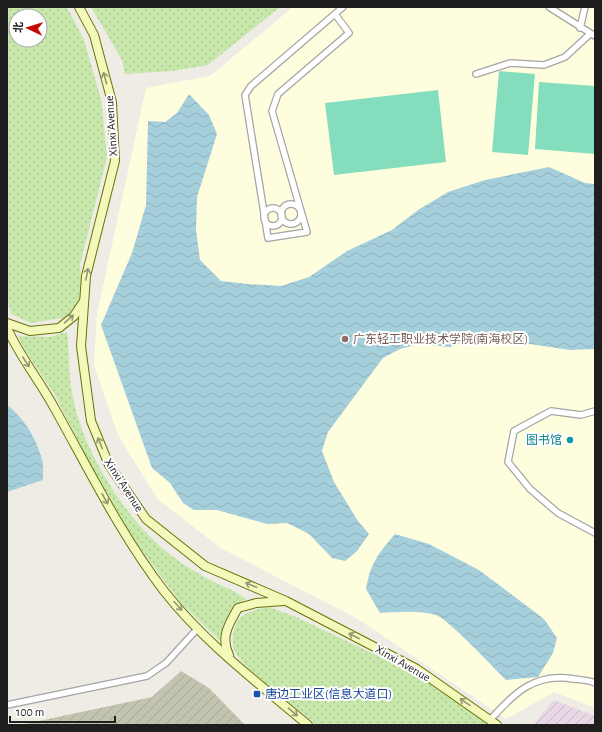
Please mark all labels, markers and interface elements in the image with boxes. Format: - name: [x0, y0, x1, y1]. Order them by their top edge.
- north arrow: [8, 8, 48, 48]
- text: 北: [13, 21, 24, 33]
- one-way arrow: [101, 72, 108, 85]
- street label: Xinxi Avenue: [103, 95, 119, 157]
- one-way arrow: [84, 268, 92, 281]
- one-way arrow: [64, 315, 74, 324]
- place label: 广东轻工职业技术学院(南海校区): [353, 332, 528, 345]
- marker: 广东轻工职业技术学院(南海校区): [340, 334, 350, 344]
- one-way arrow: [23, 356, 31, 368]
- place label: 图书馆: [526, 433, 562, 446]
- marker: 图书馆: [565, 435, 575, 445]
- one-way arrow: [96, 438, 103, 450]
- street label: Xinxi Avenue: [102, 456, 146, 514]
- one-way arrow: [102, 493, 110, 505]
- one-way arrow: [245, 581, 257, 588]
- one-way arrow: [173, 601, 182, 611]
- one-way arrow: [348, 632, 360, 639]
- street label: Xinxi Avenue: [373, 642, 433, 684]
- place label: 唐边工业区(信息大道口): [265, 687, 392, 700]
- marker: 唐边工业区(信息大道口): [252, 689, 262, 699]
- scale bar: [10, 698, 115, 724]
- one-way arrow: [460, 698, 471, 706]
- text: 100 m: [16, 706, 44, 718]
- one-way arrow: [288, 708, 298, 717]

